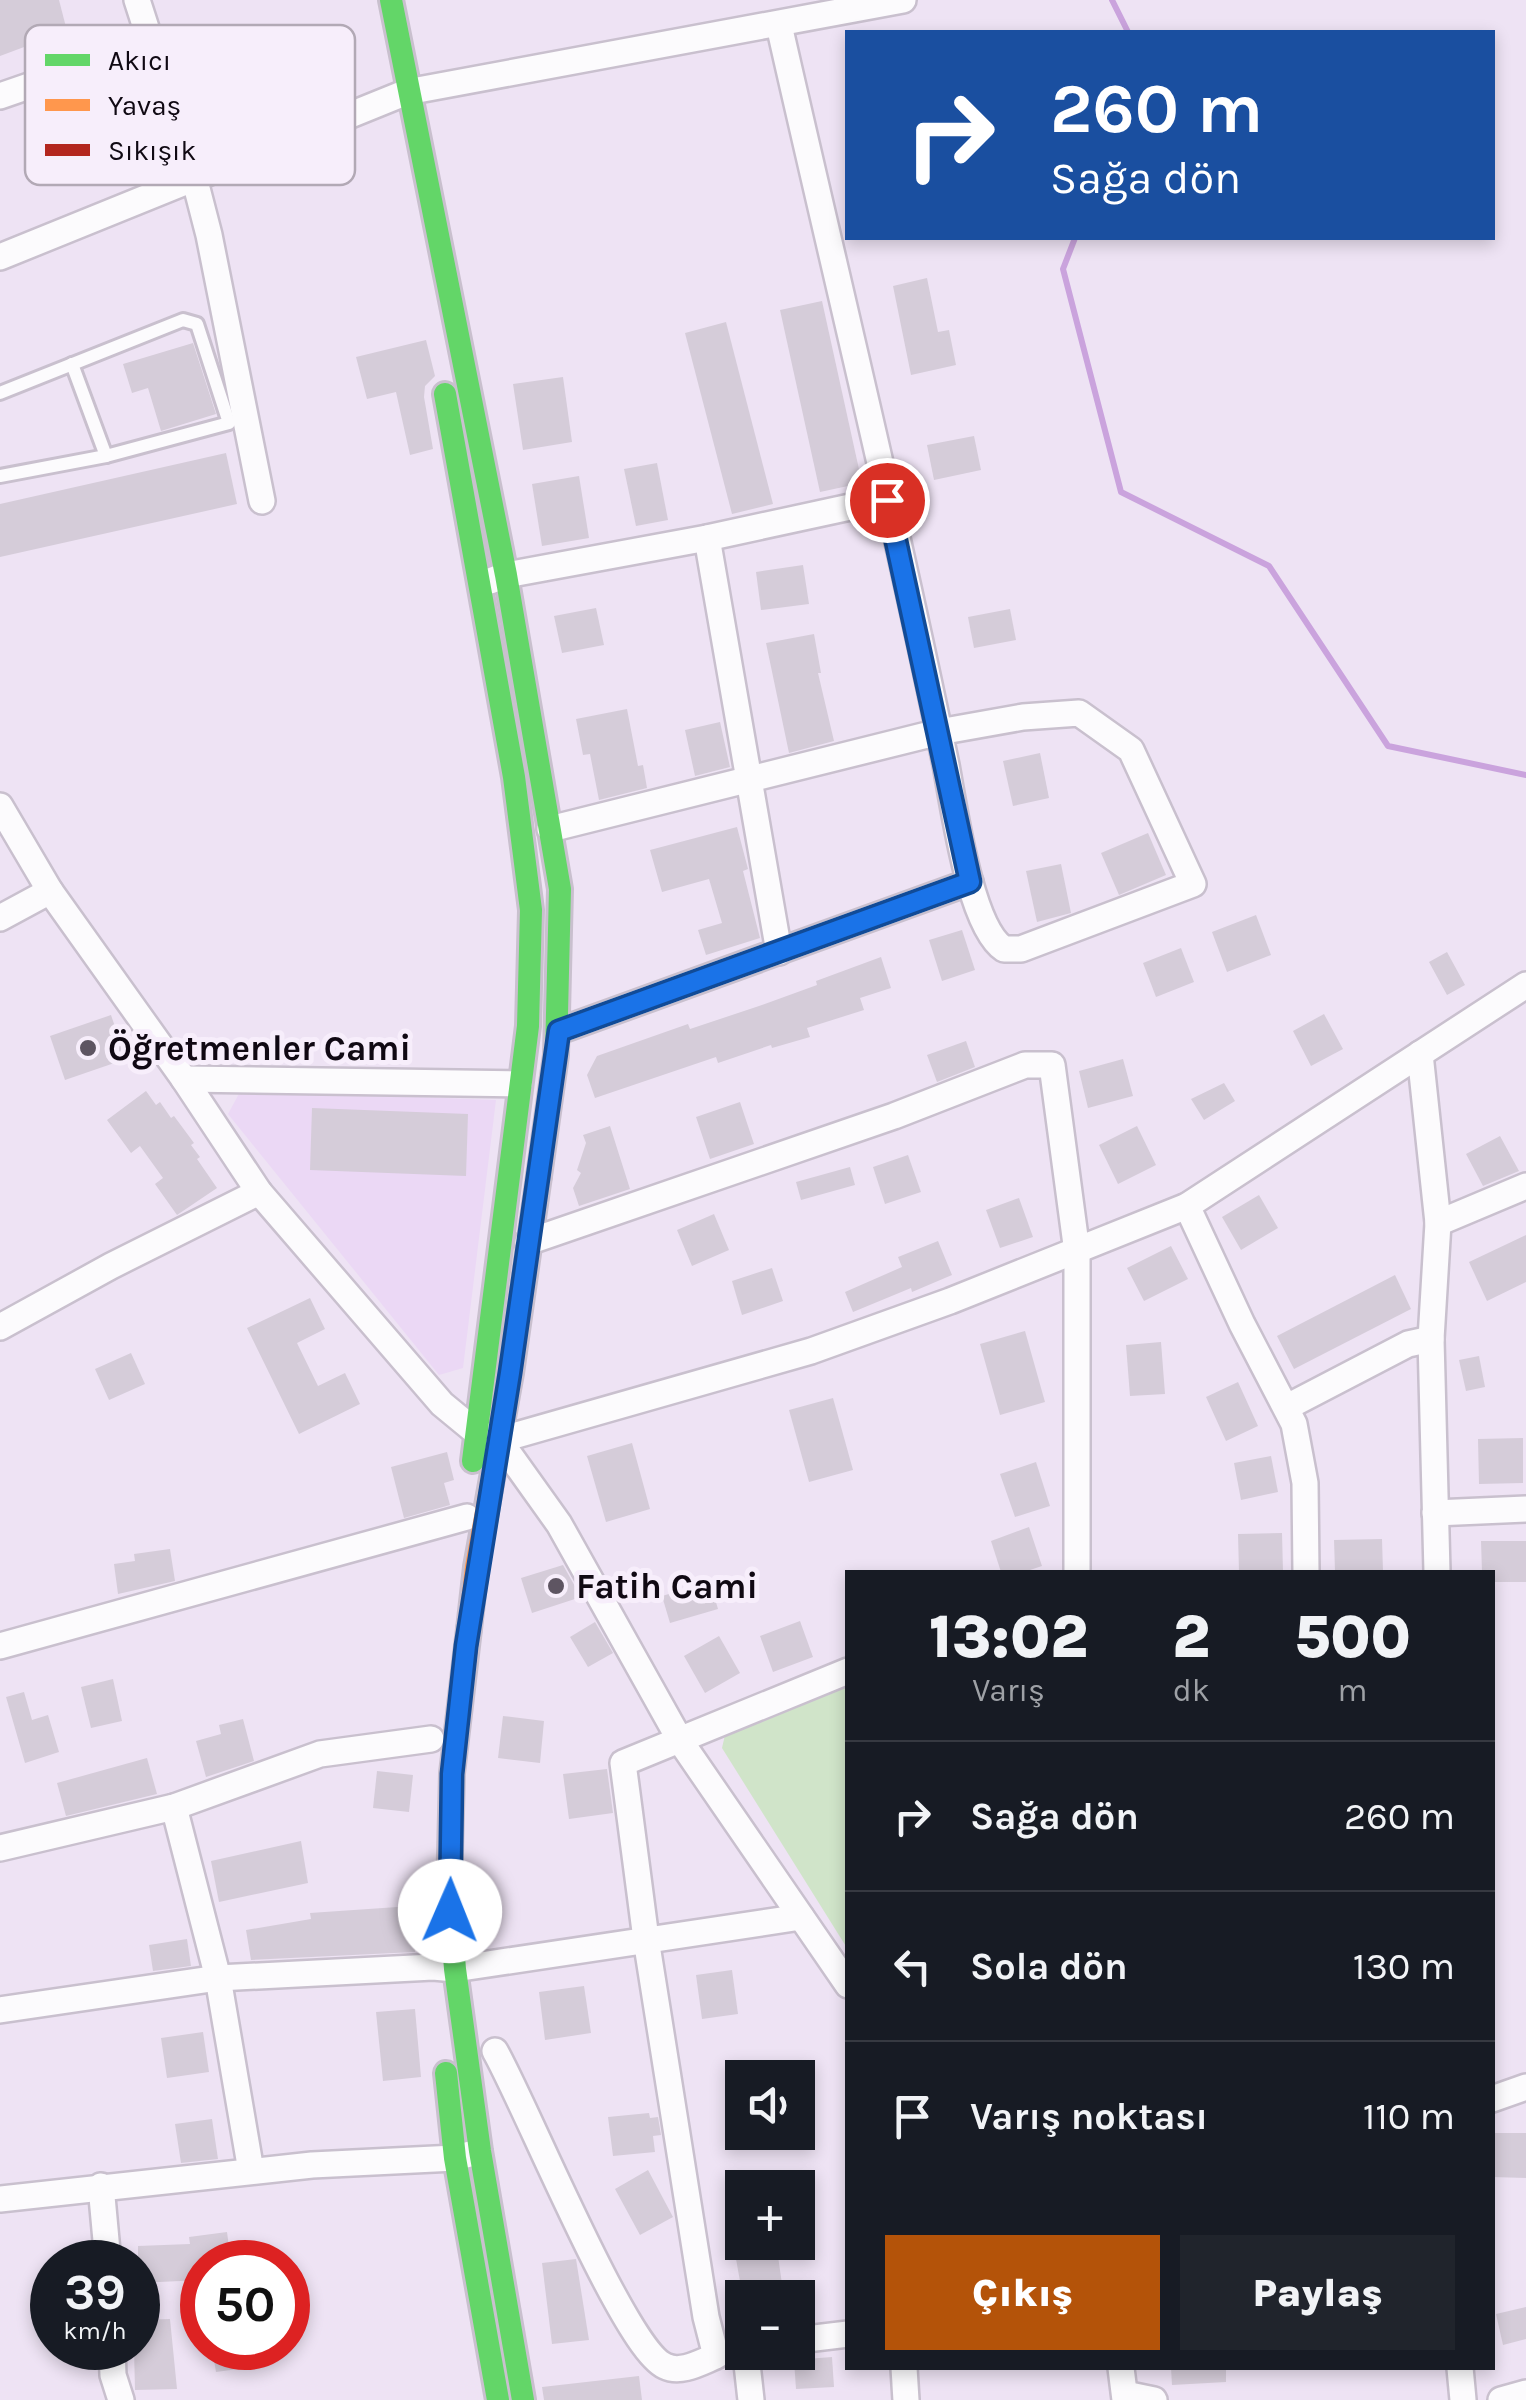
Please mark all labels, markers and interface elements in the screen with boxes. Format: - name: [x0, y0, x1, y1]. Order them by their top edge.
- legend: [25, 25, 355, 185]
- text: Akıcı: [108, 44, 171, 77]
- text: 260 m: [1050, 68, 1263, 150]
- icon: right: [885, 70, 1015, 200]
- text: Yavaş: [108, 89, 181, 122]
- text: Sıkışık: [108, 134, 196, 167]
- text: Sağa dön: [1050, 152, 1241, 204]
- pin: [845, 458, 930, 543]
- icon: arrive: [860, 473, 915, 528]
- place label: Öğretmenler Cami: [108, 1028, 411, 1070]
- marker: Öğretmenler Cami: [77, 1037, 99, 1059]
- place label: Fatih Cami: [576, 1566, 758, 1607]
- marker: Fatih Cami: [545, 1575, 567, 1597]
- text: 13:02: [929, 1602, 1088, 1672]
- text: 2: [1172, 1602, 1210, 1672]
- text: 500: [1294, 1602, 1411, 1672]
- text: Varış: [972, 1672, 1045, 1709]
- text: dk: [1173, 1672, 1210, 1709]
- text: m: [1338, 1672, 1368, 1709]
- icon: right: [885, 1789, 940, 1844]
- text: Sağa dön: [970, 1794, 1139, 1839]
- text: 260 m: [1344, 1794, 1455, 1839]
- position arrow: [398, 1859, 502, 1963]
- icon: left: [885, 1939, 940, 1994]
- text: Sola dön: [970, 1944, 1128, 1989]
- text: 130 m: [1353, 1944, 1455, 1989]
- map controls: [725, 2060, 815, 2370]
- button: sound: [725, 2060, 815, 2150]
- icon: arrive: [885, 2089, 940, 2144]
- text: Varış noktası: [970, 2094, 1208, 2139]
- text: 110 m: [1363, 2094, 1455, 2139]
- button: +: [725, 2170, 815, 2260]
- button: Çıkış: [885, 2235, 1160, 2350]
- button: Paylaş: [1180, 2235, 1455, 2350]
- speed limit sign: 50: [180, 2240, 310, 2370]
- text: 39: [64, 2263, 126, 2322]
- button: −: [725, 2280, 815, 2370]
- text: km/h: [63, 2316, 127, 2345]

